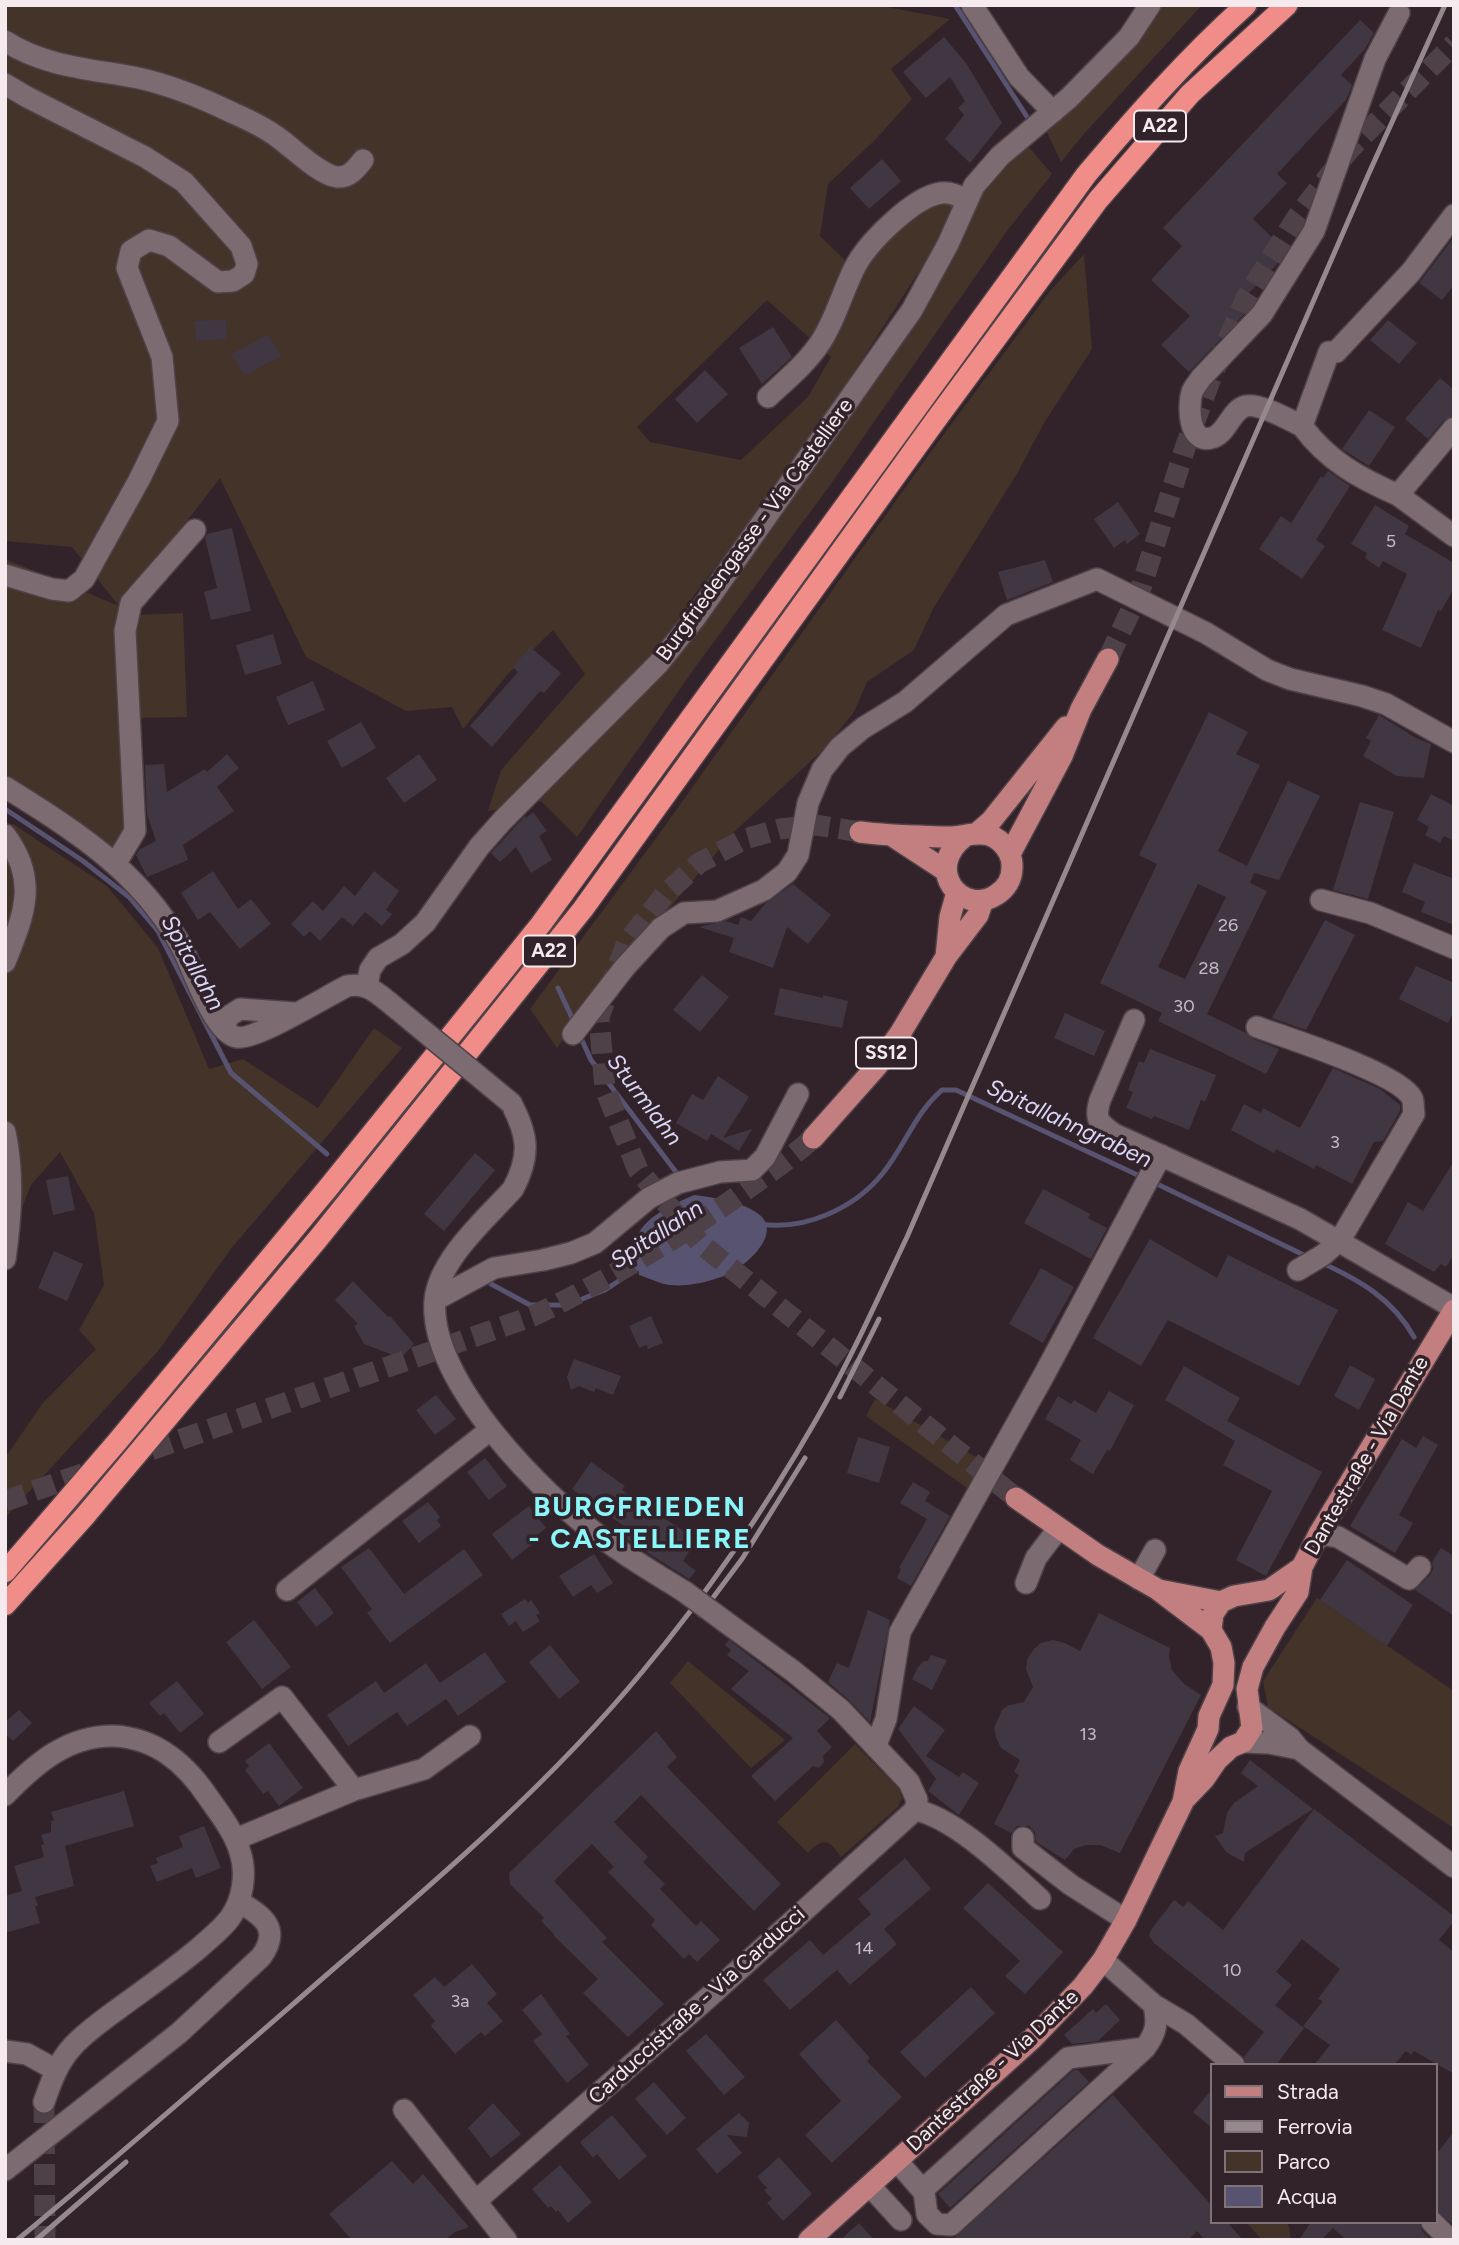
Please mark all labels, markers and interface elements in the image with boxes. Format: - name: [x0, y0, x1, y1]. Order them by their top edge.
- road number: A22: [1134, 110, 1186, 142]
- street label: Burgfriedengasse - Via Castelliere: [651, 394, 859, 666]
- house number: 5: [1386, 531, 1396, 553]
- water label: Spitallahn: [155, 910, 229, 1016]
- house number: 26: [1218, 915, 1238, 937]
- road number: A22: [523, 936, 575, 967]
- house number: 28: [1198, 958, 1220, 980]
- house number: 30: [1173, 996, 1195, 1018]
- road number: SS12: [856, 1037, 916, 1068]
- water label: Sturmlahn: [601, 1049, 687, 1151]
- water label: Spitallahngraben: [982, 1074, 1156, 1174]
- house number: 3: [1330, 1132, 1340, 1154]
- water label: Spitallahn: [606, 1195, 708, 1275]
- street label: Dantestraße - Via Dante: [1300, 1352, 1434, 1560]
- district label: BURGFRIEDEN - CASTELLIERE: [530, 1491, 750, 1557]
- house number: 13: [1079, 1724, 1097, 1746]
- street label: Carduccistraße - Via Carducci: [584, 1902, 810, 2110]
- house number: 14: [855, 1938, 873, 1960]
- house number: 10: [1223, 1960, 1241, 1982]
- street label: Dantestraße - Via Dante: [902, 1985, 1084, 2157]
- house number: 3a: [451, 1991, 469, 2013]
- legend: [1210, 2063, 1438, 2224]
- text: Strada: [1277, 2079, 1339, 2104]
- text: Ferrovia: [1277, 2114, 1352, 2139]
- text: Parco: [1277, 2149, 1330, 2174]
- text: Acqua: [1277, 2184, 1337, 2209]

